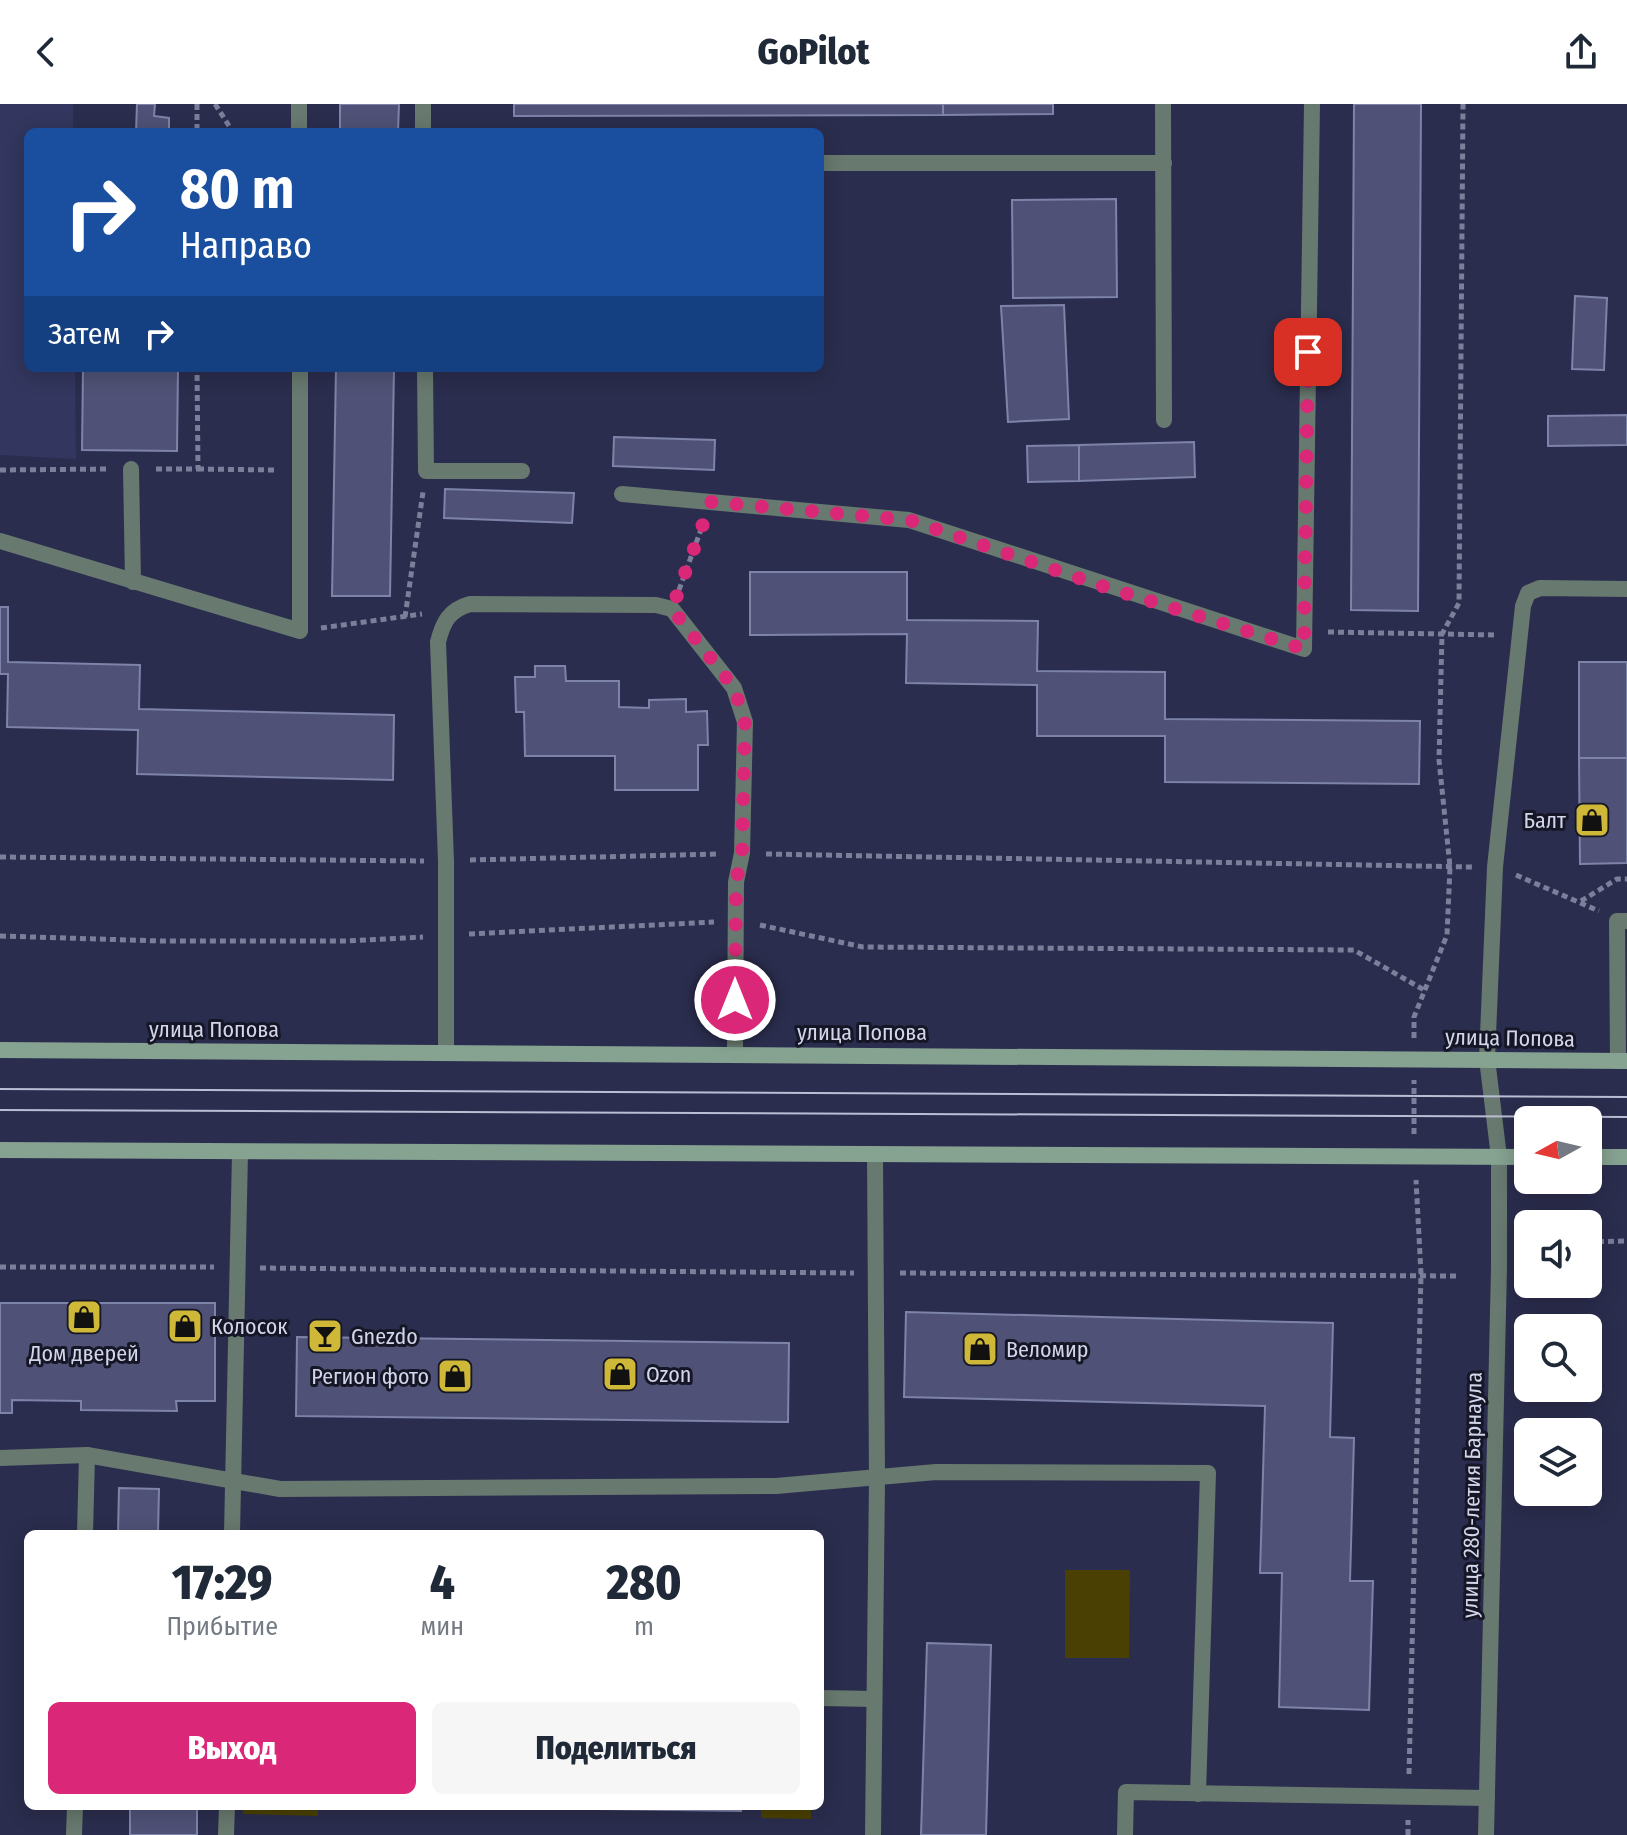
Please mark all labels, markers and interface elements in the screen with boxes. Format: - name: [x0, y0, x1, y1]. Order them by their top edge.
- icon: back: [24, 30, 68, 74]
- text: GoPilot: [758, 30, 869, 74]
- icon: share: [1559, 30, 1603, 74]
- text: 80 m: [180, 156, 295, 223]
- icon: right: [48, 160, 152, 264]
- text: Направо: [180, 224, 312, 268]
- icon: right: [137, 312, 181, 356]
- text: Затем: [48, 316, 121, 352]
- pin: [1274, 318, 1342, 386]
- icon: arrive: [1286, 330, 1330, 374]
- shop icon: Балт: [1573, 801, 1611, 839]
- place label: Балт: [1523, 807, 1566, 834]
- position arrow: [693, 958, 777, 1042]
- street label: улица Попова: [149, 1016, 279, 1043]
- street label: улица Попова: [797, 1019, 927, 1046]
- street label: улица Попова: [1445, 1023, 1575, 1053]
- north arrow: [1514, 1106, 1602, 1194]
- map controls: [1514, 1106, 1602, 1506]
- button: sound: [1514, 1210, 1602, 1298]
- shop icon: Дом дверей: [65, 1298, 103, 1336]
- shop icon: Колосок: [166, 1307, 204, 1345]
- place label: Колосок: [211, 1313, 288, 1340]
- button: search: [1514, 1314, 1602, 1402]
- bar icon: Gnezdo: [306, 1317, 344, 1355]
- place label: Gnezdo: [351, 1323, 418, 1350]
- shop icon: Веломир: [961, 1330, 999, 1368]
- place label: Веломир: [1006, 1336, 1088, 1363]
- place label: Дом дверей: [28, 1340, 139, 1367]
- shop icon: Ozon: [601, 1355, 639, 1393]
- shop icon: Регион фото: [436, 1357, 474, 1395]
- place label: Ozon: [646, 1361, 691, 1388]
- place label: Регион фото: [311, 1363, 429, 1390]
- street label: улица 280-летия Барнаула: [1456, 1372, 1488, 1618]
- button: layers: [1514, 1418, 1602, 1506]
- text: 17:29: [172, 1554, 272, 1612]
- text: 4: [430, 1554, 455, 1612]
- text: 280: [607, 1554, 682, 1612]
- text: Прибытие: [166, 1611, 278, 1642]
- text: мин: [421, 1611, 464, 1642]
- text: m: [634, 1611, 654, 1642]
- button: Выход: [48, 1702, 416, 1794]
- button: Поделиться: [432, 1702, 800, 1794]

